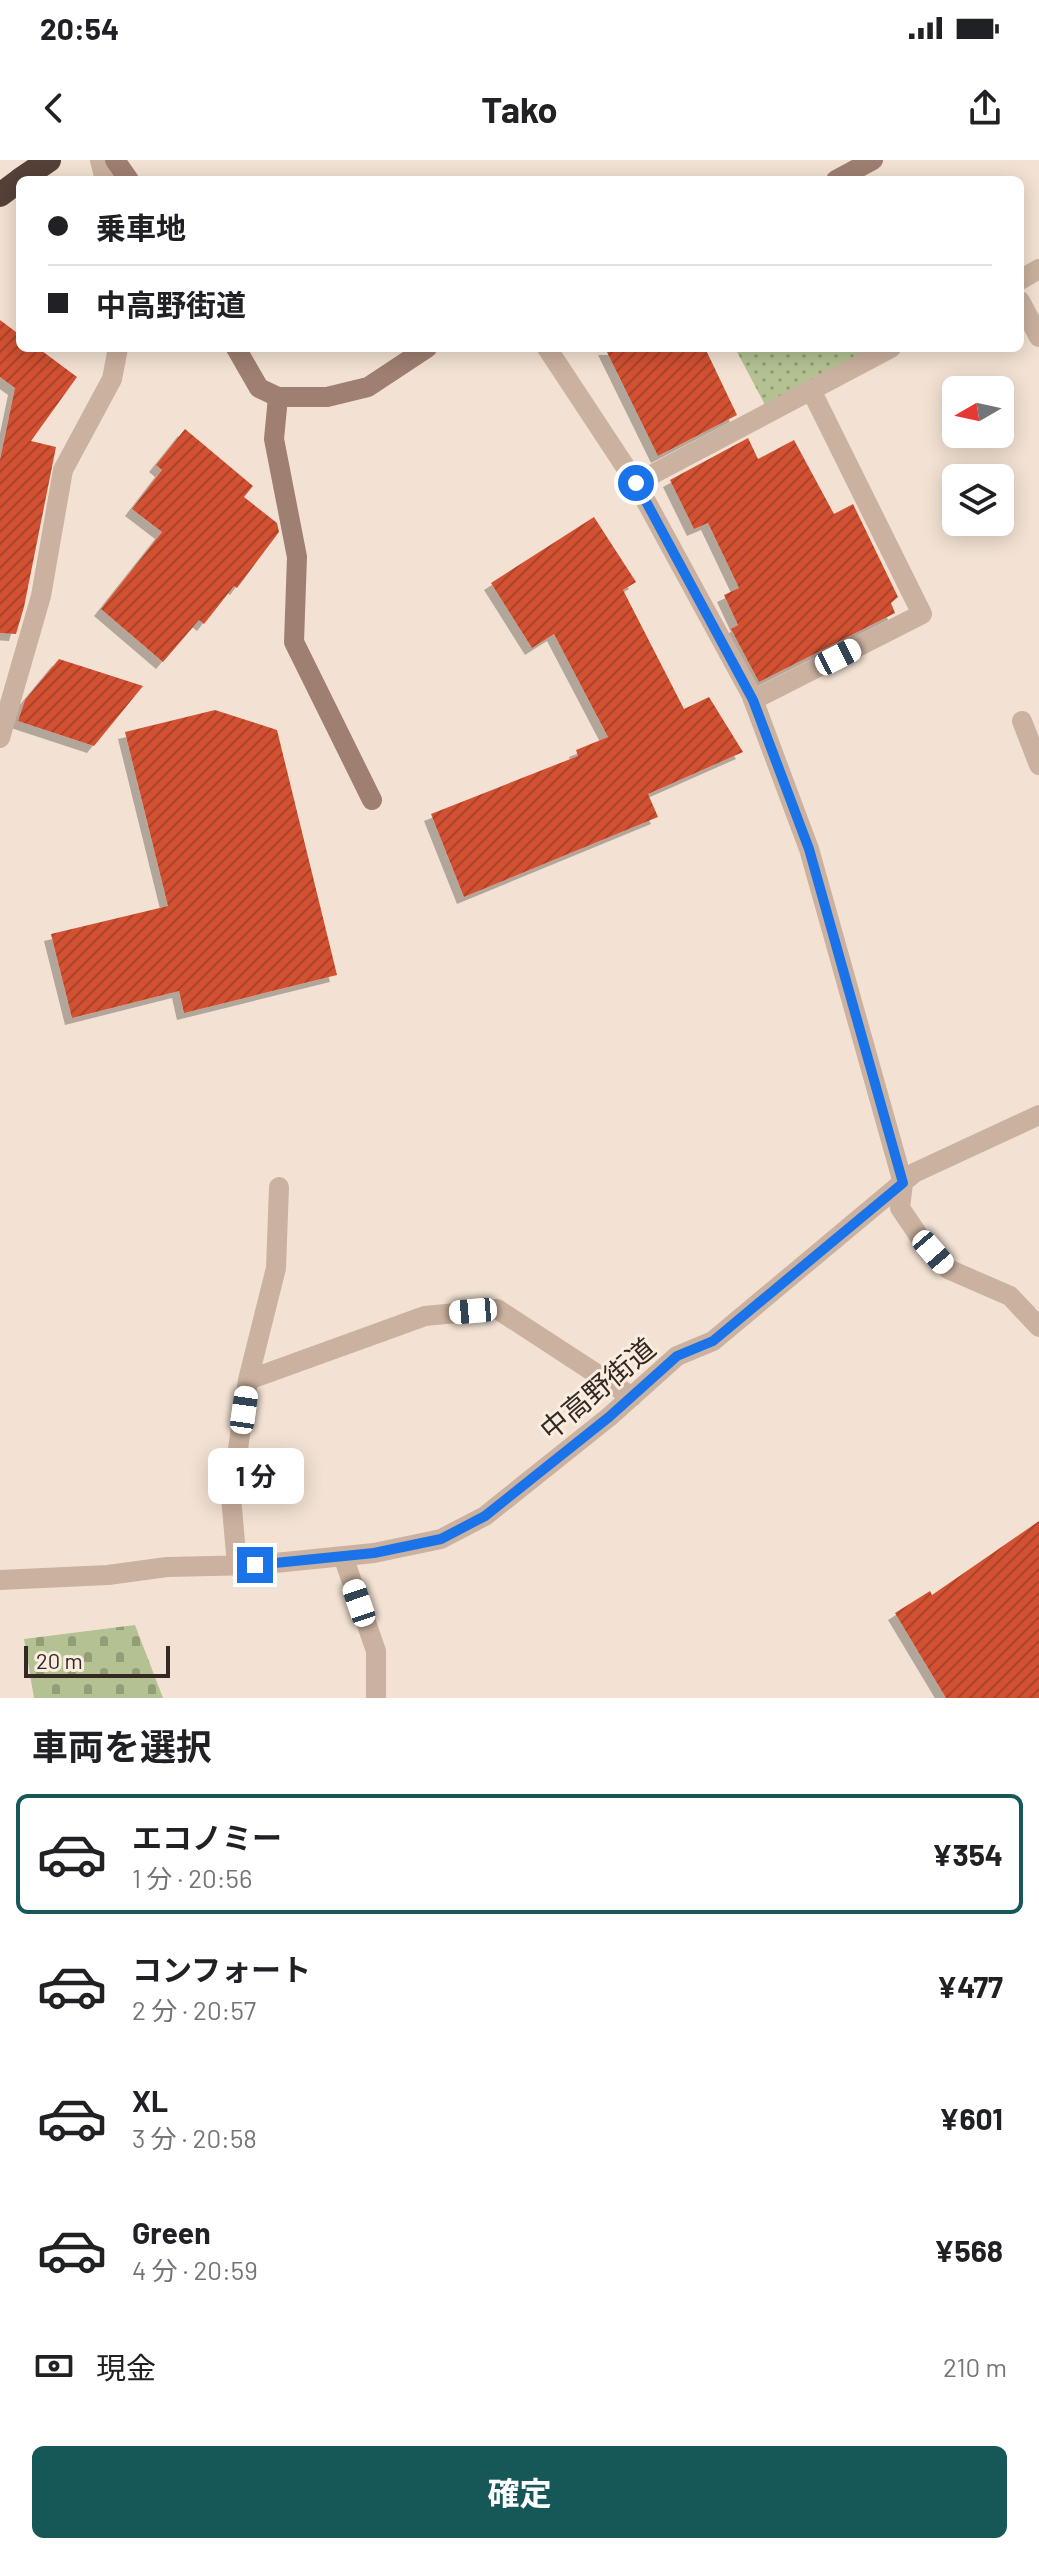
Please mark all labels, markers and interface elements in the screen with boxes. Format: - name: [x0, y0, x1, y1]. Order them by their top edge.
- text: 20:54: [40, 10, 119, 46]
- icon: back: [32, 86, 76, 130]
- icon: share: [963, 86, 1007, 130]
- text: Tako: [481, 87, 558, 130]
- text: 乗車地: [96, 209, 186, 245]
- text: 中高野街道: [96, 286, 246, 322]
- north arrow: [942, 376, 1014, 448]
- map controls: [942, 376, 1014, 536]
- button: layers: [942, 464, 1014, 536]
- route start: [618, 465, 654, 501]
- car: [811, 635, 865, 679]
- car: [908, 1226, 958, 1278]
- car: [448, 1297, 498, 1325]
- street label: 中高野街道: [532, 1330, 662, 1446]
- car: [229, 1385, 259, 1435]
- callout: 1 分: [207, 1449, 303, 1505]
- text: 1 分: [236, 1460, 276, 1491]
- route end: [237, 1547, 273, 1583]
- car: [340, 1576, 378, 1630]
- scale bar: [24, 1642, 170, 1678]
- text: 20 m: [36, 1647, 83, 1673]
- text: 車両を選択: [32, 1724, 212, 1767]
- icon: car: [36, 1818, 108, 1890]
- text: エコノミー: [132, 1819, 282, 1855]
- text: ¥354: [932, 1836, 1003, 1872]
- text: 1 分 · 20:56: [132, 1862, 252, 1893]
- icon: car: [36, 1950, 108, 2022]
- text: コンフォート: [132, 1951, 311, 1987]
- text: ¥477: [937, 1968, 1003, 2004]
- text: 2 分 · 20:57: [132, 1994, 256, 2025]
- icon: car: [36, 2082, 108, 2154]
- text: XL: [132, 2082, 168, 2118]
- text: ¥601: [939, 2100, 1003, 2136]
- text: 3 分 · 20:58: [132, 2122, 257, 2153]
- icon: car: [36, 2214, 108, 2286]
- text: Green: [132, 2214, 211, 2250]
- text: ¥568: [934, 2232, 1003, 2268]
- text: 4 分 · 20:59: [132, 2254, 258, 2285]
- icon: cash: [32, 2344, 76, 2388]
- text: 現金: [96, 2349, 156, 2385]
- text: 210 m: [943, 2351, 1007, 2382]
- button: 確定: [32, 2446, 1007, 2538]

